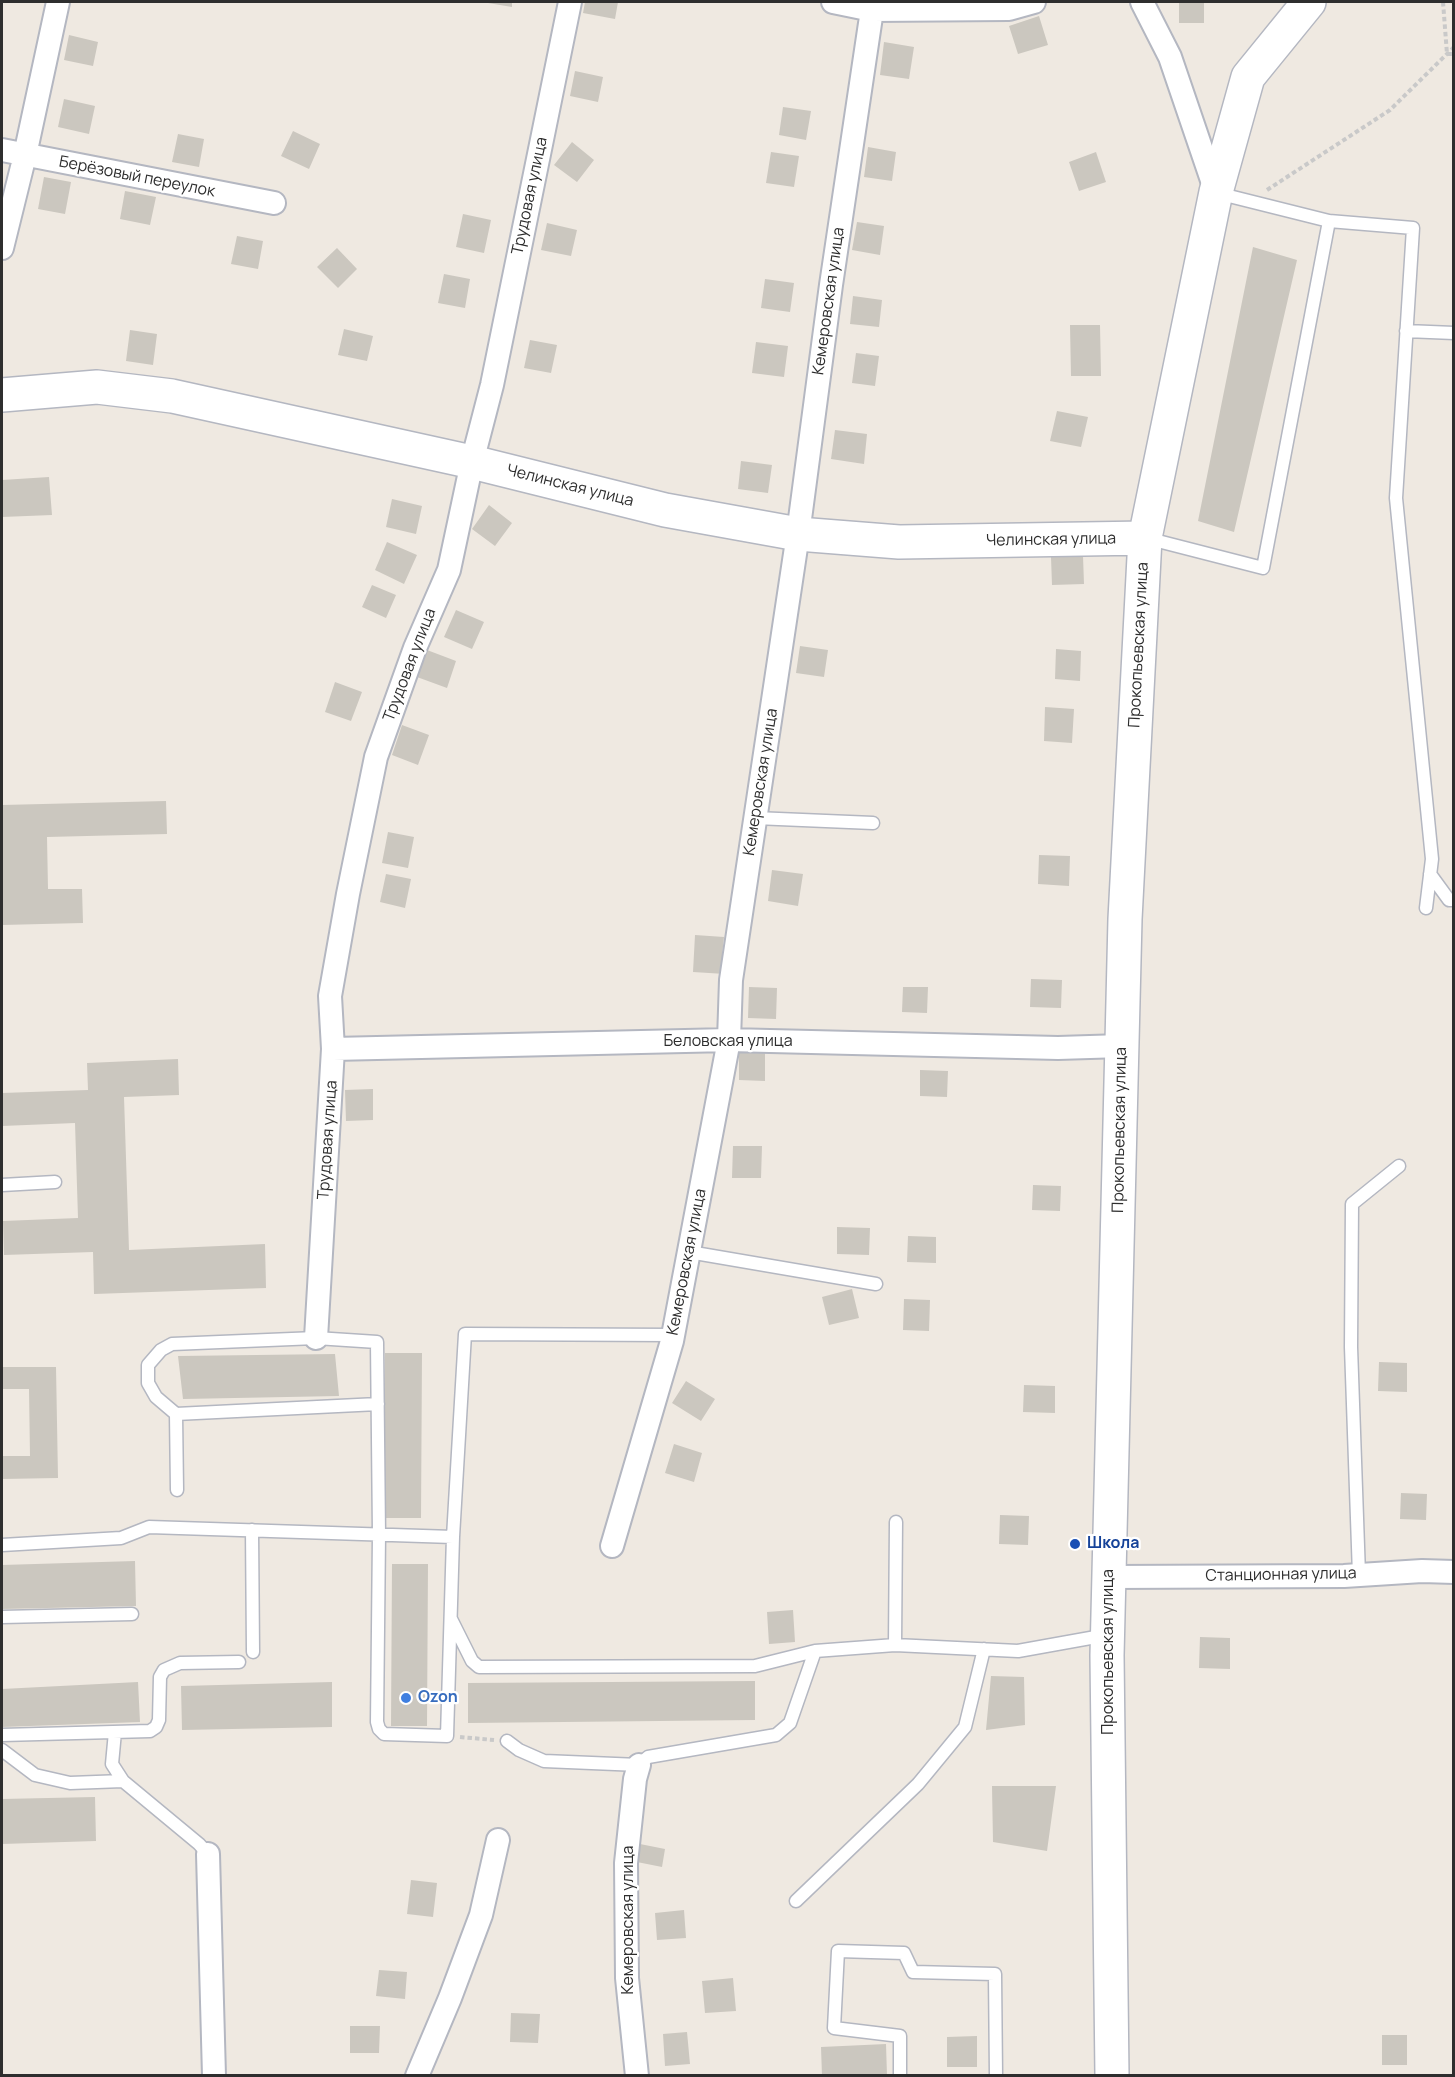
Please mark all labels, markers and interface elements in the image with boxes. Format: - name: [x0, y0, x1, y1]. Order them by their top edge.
- street label: Трудовая улица: [508, 135, 552, 257]
- street label: Берёзовый переулок: [57, 152, 217, 202]
- street label: Кемеровская улица: [809, 226, 849, 376]
- street label: Челинская улица: [504, 461, 636, 511]
- street label: Челинская улица: [986, 529, 1116, 551]
- street label: Прокопьевская улица: [1125, 562, 1153, 728]
- street label: Трудовая улица: [380, 606, 440, 724]
- street label: Кемеровская улица: [740, 707, 782, 857]
- street label: Беловская улица: [663, 1032, 793, 1052]
- street label: Прокопьевская улица: [1109, 1047, 1131, 1213]
- street label: Трудовая улица: [314, 1080, 342, 1200]
- street label: Кемеровская улица: [663, 1187, 711, 1337]
- place label: Школа: [1087, 1534, 1139, 1554]
- marker: Школа: [1068, 1537, 1082, 1551]
- street label: Станционная улица: [1205, 1564, 1357, 1586]
- street label: Прокопьевская улица: [1099, 1569, 1119, 1735]
- place label: Ozon: [418, 1688, 458, 1708]
- marker: Ozon: [399, 1691, 413, 1705]
- street label: Кемеровская улица: [619, 1846, 639, 1994]

